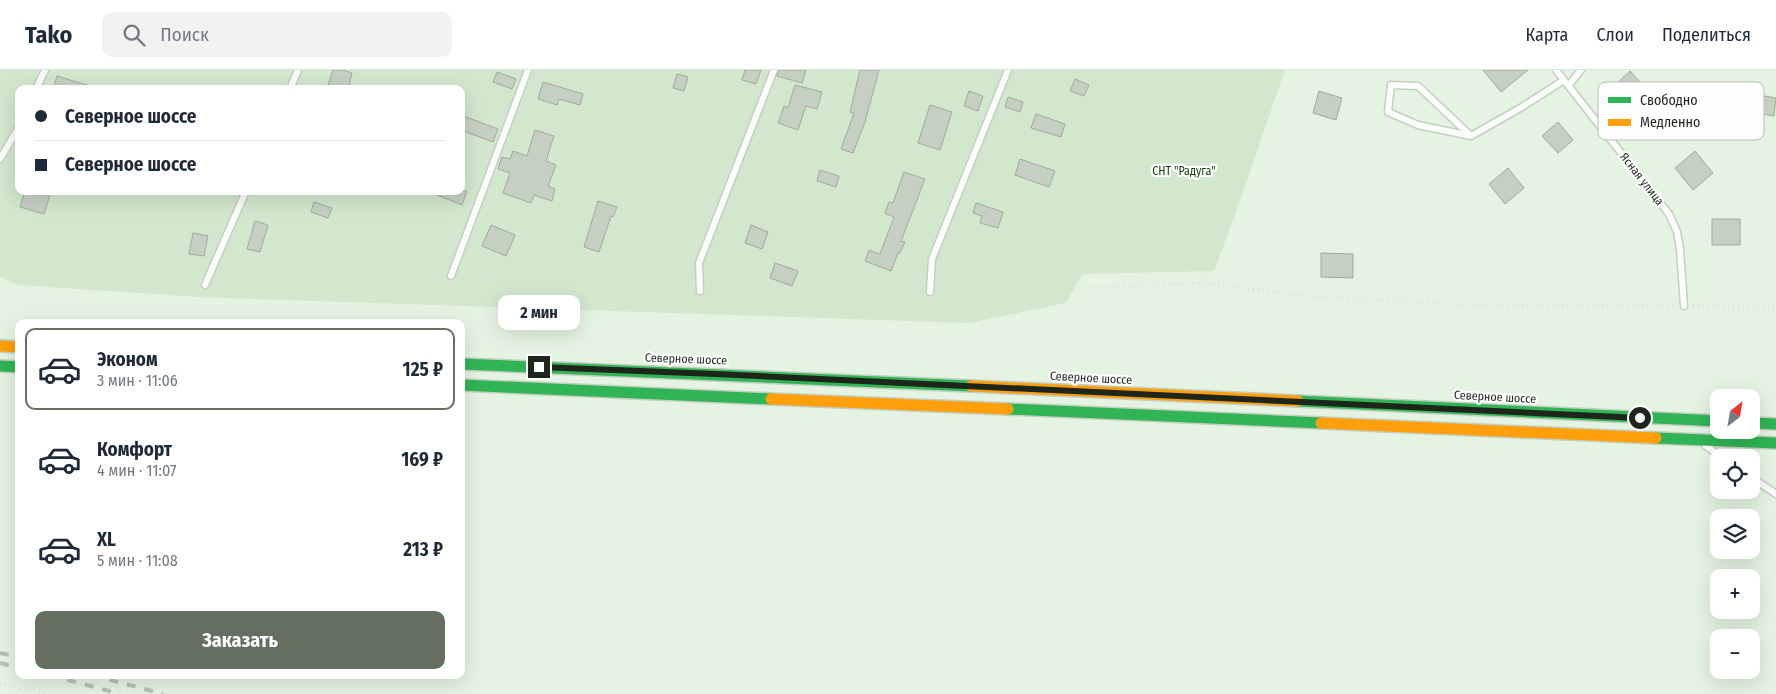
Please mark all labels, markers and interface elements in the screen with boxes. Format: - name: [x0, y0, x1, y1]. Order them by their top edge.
- search box: [102, 12, 452, 57]
- text: Tako: [25, 21, 72, 49]
- icon: search: [120, 21, 148, 49]
- text: Поиск: [160, 23, 209, 46]
- text: Карта: [1525, 24, 1568, 46]
- text: Слои: [1596, 24, 1634, 46]
- text: Поделиться: [1662, 24, 1751, 46]
- legend: [1598, 82, 1764, 140]
- text: Свободно: [1640, 92, 1698, 109]
- text: Северное шоссе: [65, 105, 196, 128]
- text: Медленно: [1640, 114, 1700, 131]
- street label: Ясная улица: [1617, 150, 1667, 208]
- text: Северное шоссе: [65, 153, 196, 176]
- park label: СНТ "Радуга": [1152, 164, 1216, 178]
- callout: 2 мин: [498, 294, 580, 330]
- text: 2 мин: [520, 303, 558, 322]
- icon: car: [37, 347, 82, 392]
- text: Эконом: [97, 348, 158, 371]
- street label: Северное шоссе: [645, 351, 727, 367]
- route end: [528, 356, 550, 378]
- text: 125 ₽: [403, 358, 443, 381]
- street label: Северное шоссе: [1050, 369, 1132, 387]
- text: 3 мин · 11:06: [97, 371, 178, 390]
- street label: Северное шоссе: [1454, 388, 1536, 406]
- north arrow: [1710, 389, 1760, 439]
- map controls: [1710, 389, 1760, 679]
- route start: [1629, 407, 1651, 429]
- icon: car: [37, 437, 82, 482]
- text: Комфорт: [97, 438, 172, 461]
- text: 169 ₽: [401, 448, 443, 471]
- button: locate: [1710, 449, 1760, 499]
- text: 4 мин · 11:07: [97, 461, 176, 480]
- button: layers: [1710, 509, 1760, 559]
- icon: car: [37, 527, 82, 572]
- text: XL: [97, 528, 116, 551]
- text: 213 ₽: [403, 538, 443, 561]
- text: 5 мин · 11:08: [97, 551, 178, 570]
- button: +: [1710, 569, 1760, 619]
- button: Заказать: [35, 611, 445, 669]
- button: −: [1710, 629, 1760, 679]

